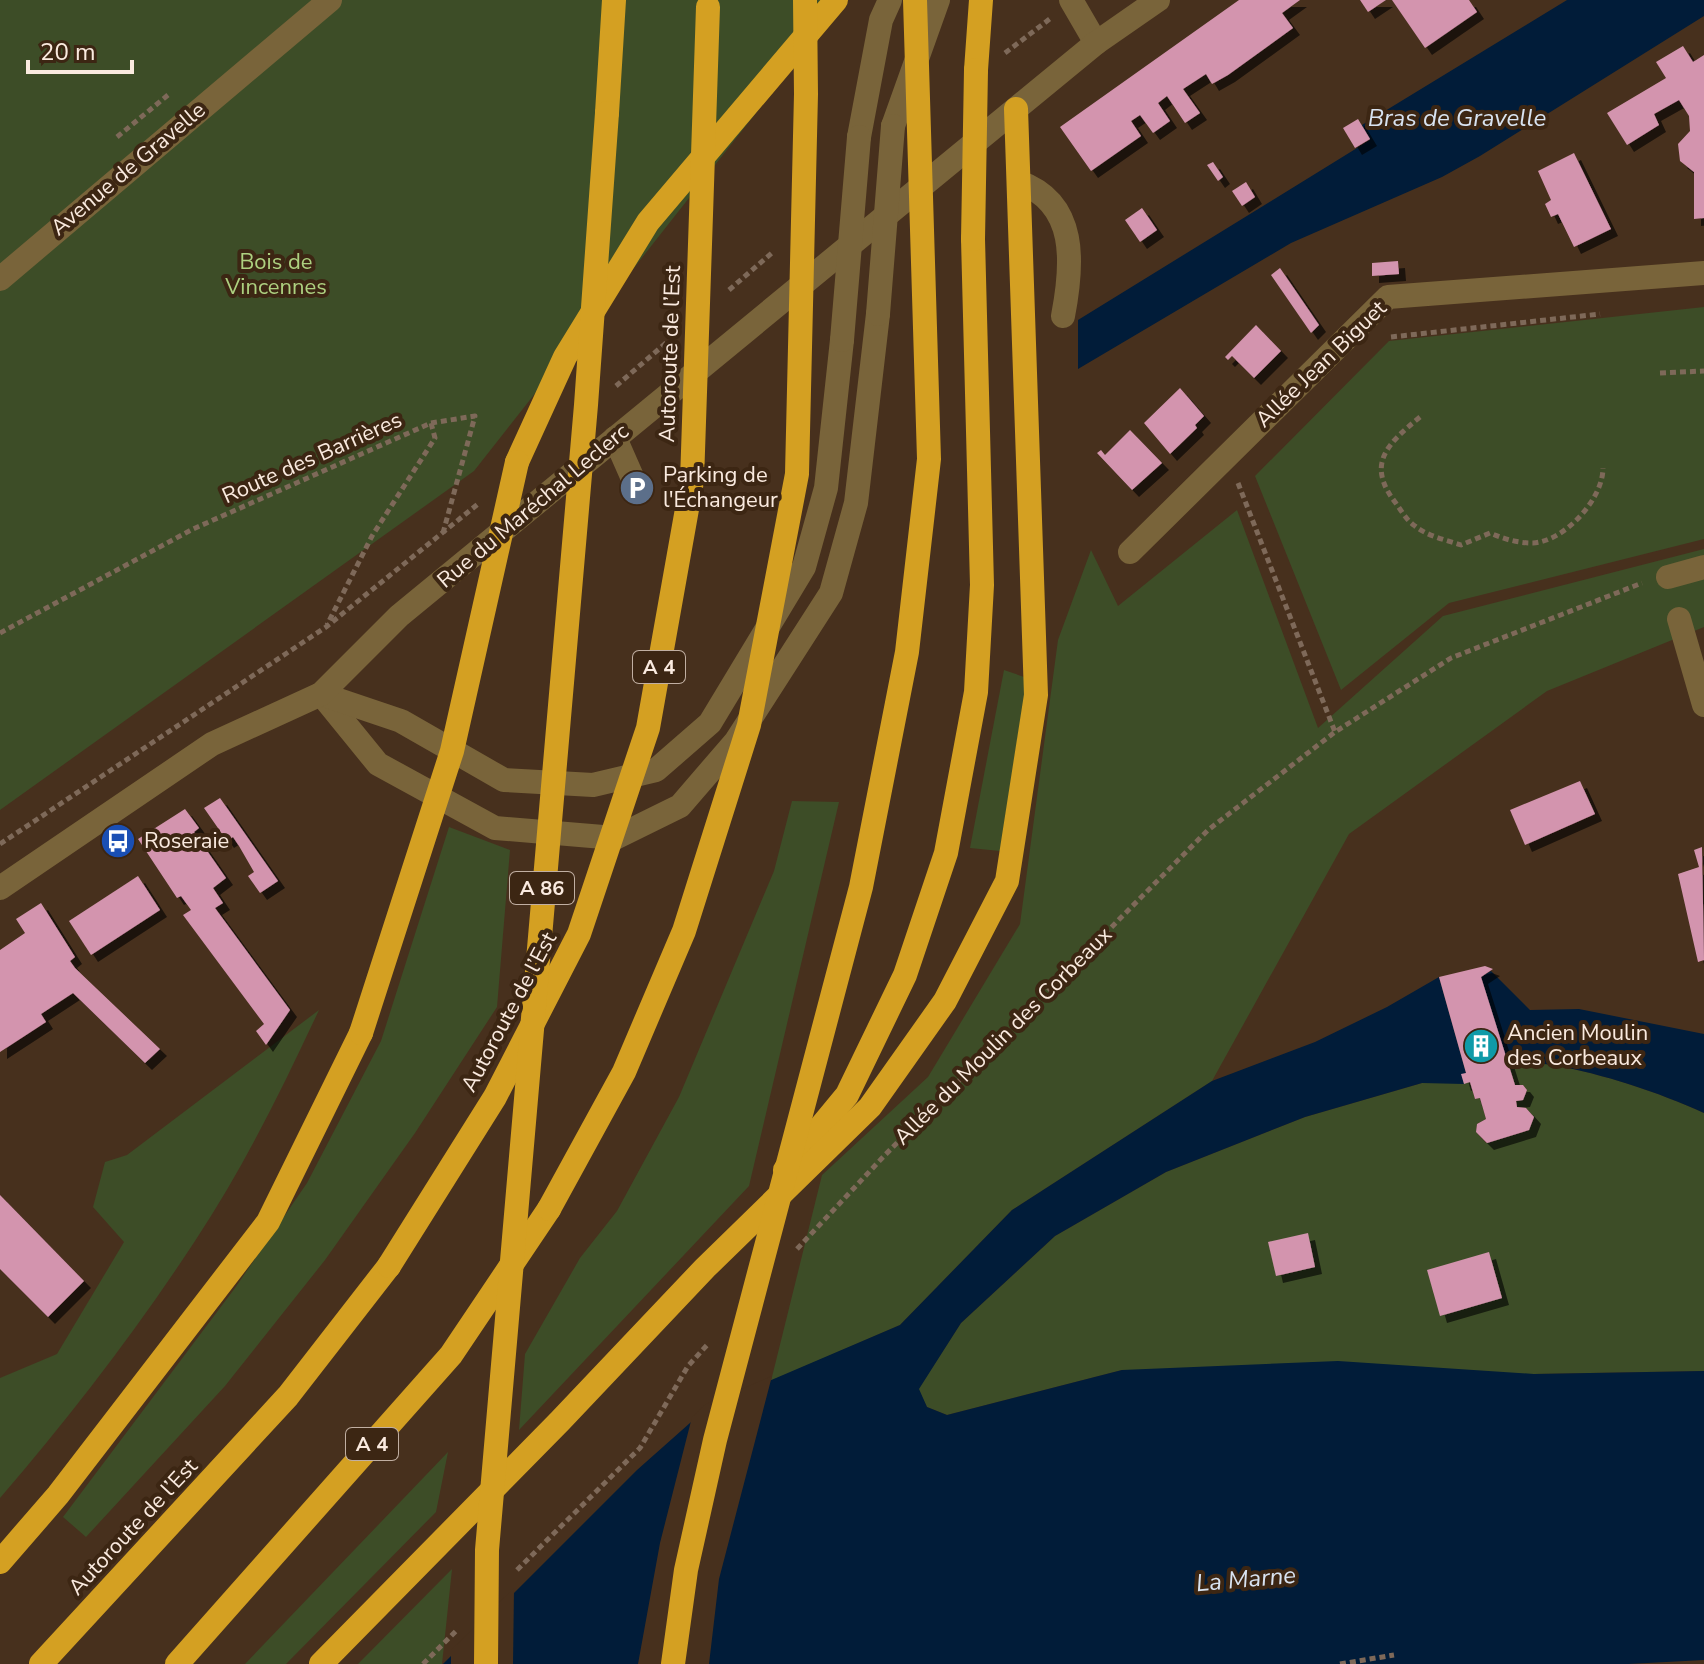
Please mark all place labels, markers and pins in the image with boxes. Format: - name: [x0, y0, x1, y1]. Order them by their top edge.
- place label: Parking de l'Échangeur: [663, 460, 778, 515]
- parking icon: Parking de l'Échangeur: [618, 469, 656, 507]
- bus stop icon: Roseraie: [99, 822, 137, 860]
- place label: Roseraie: [144, 826, 229, 856]
- place label: Ancien Moulin des Corbeaux: [1507, 1018, 1648, 1073]
- building icon: Ancien Moulin des Corbeaux: [1462, 1027, 1500, 1065]

